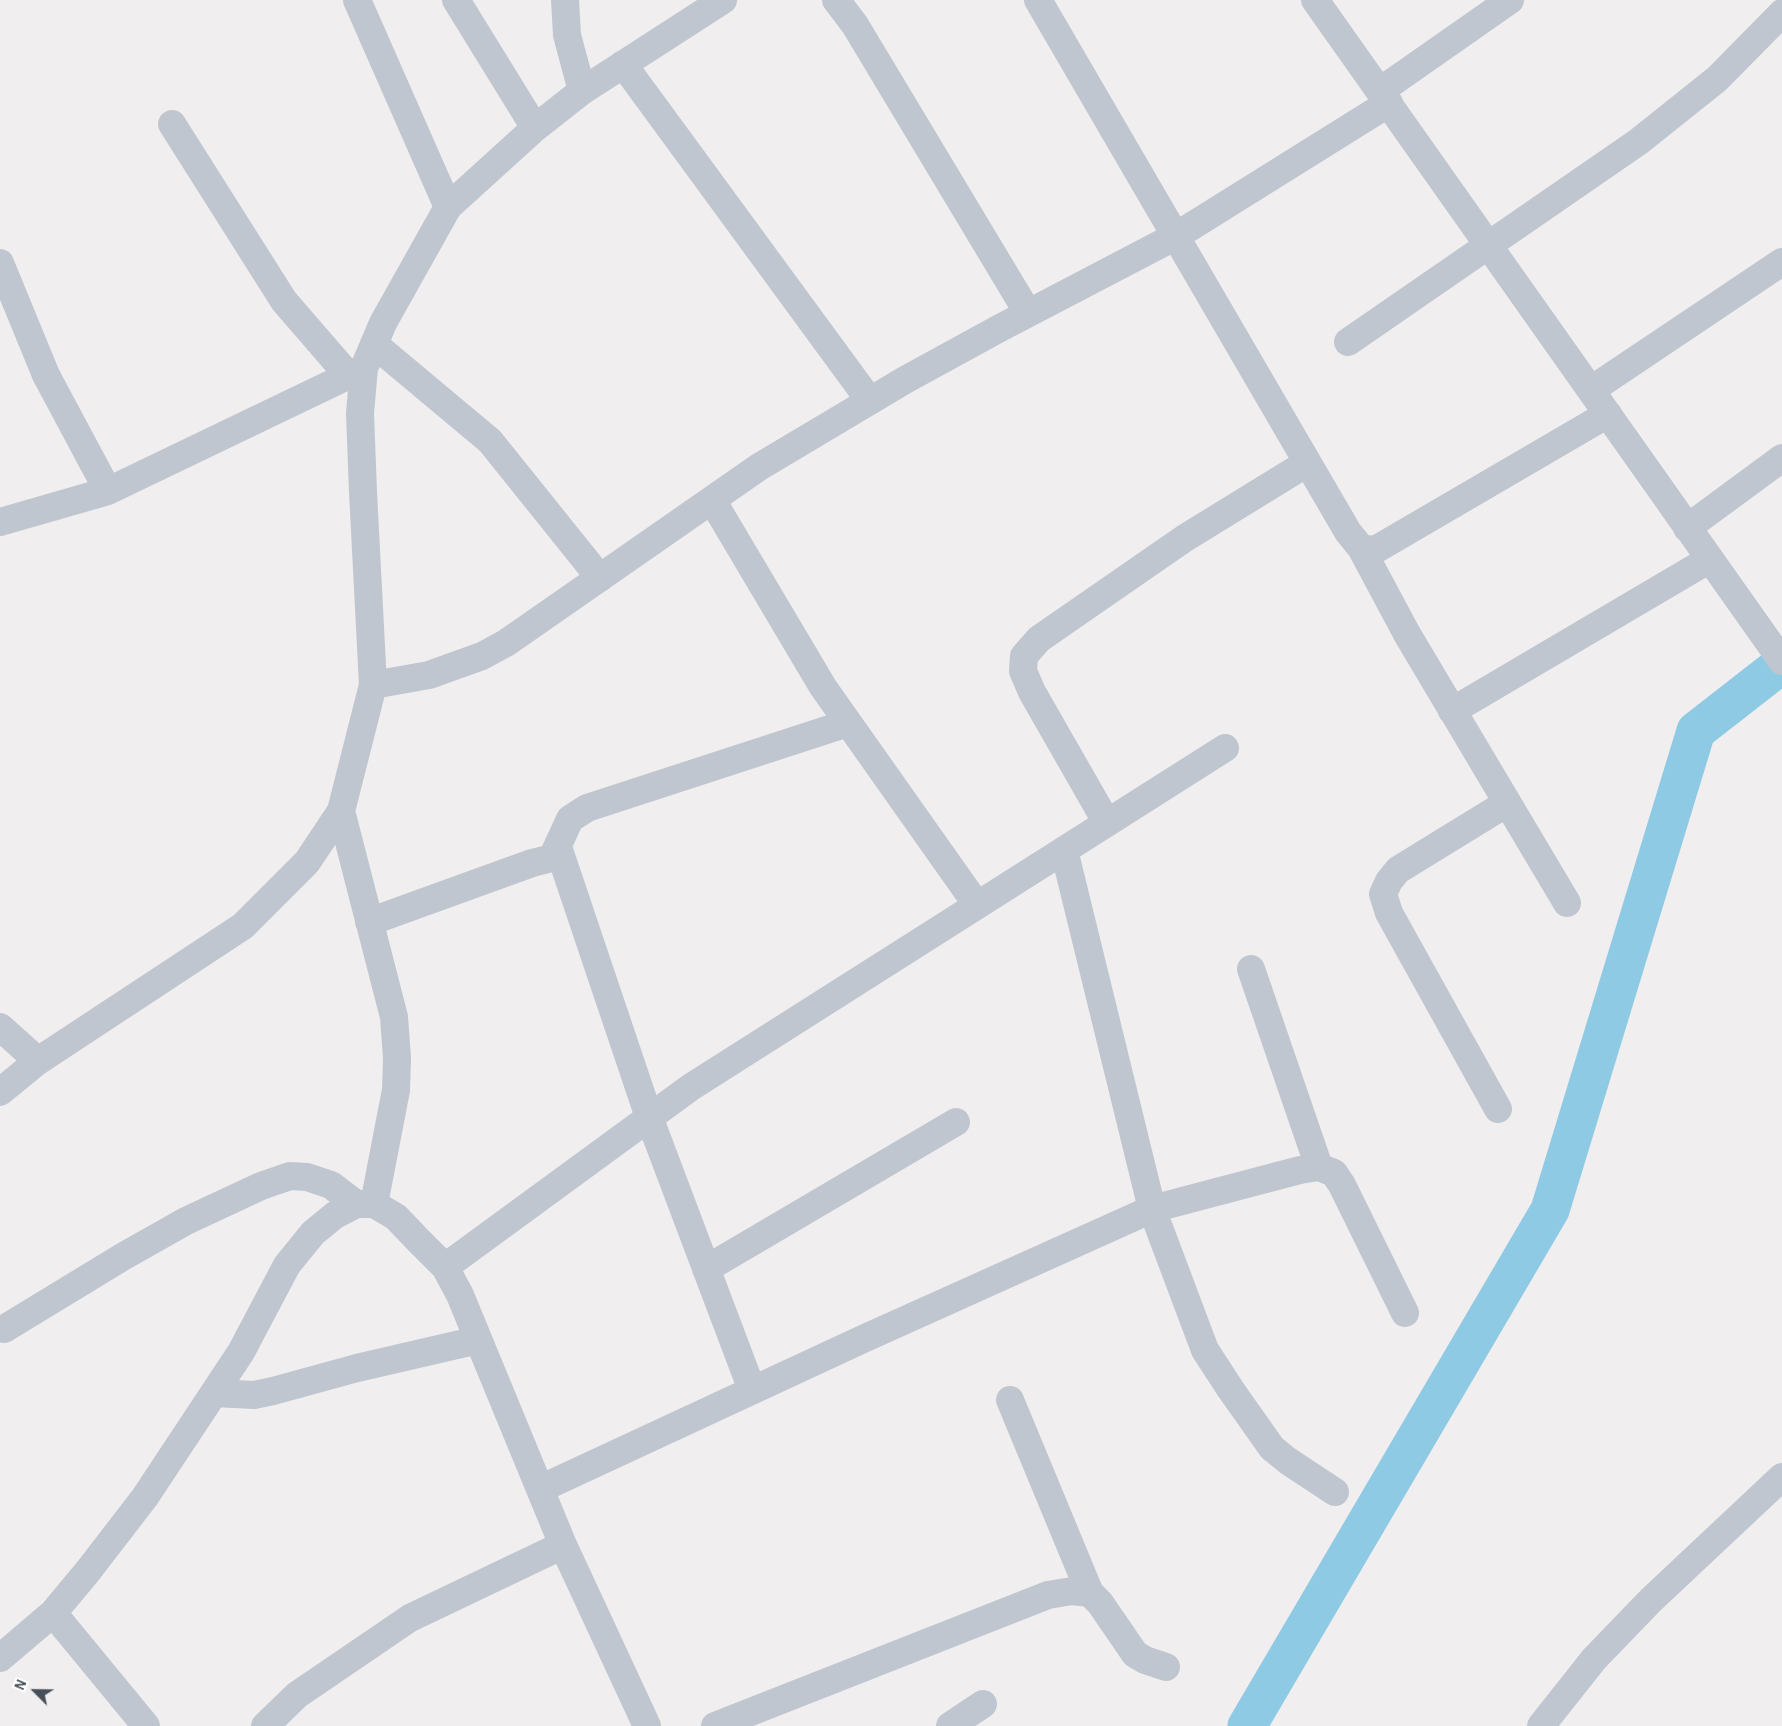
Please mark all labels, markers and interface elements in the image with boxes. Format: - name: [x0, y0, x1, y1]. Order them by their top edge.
- north arrow: [10, 1666, 60, 1716]
- text: N: [13, 1678, 30, 1692]

